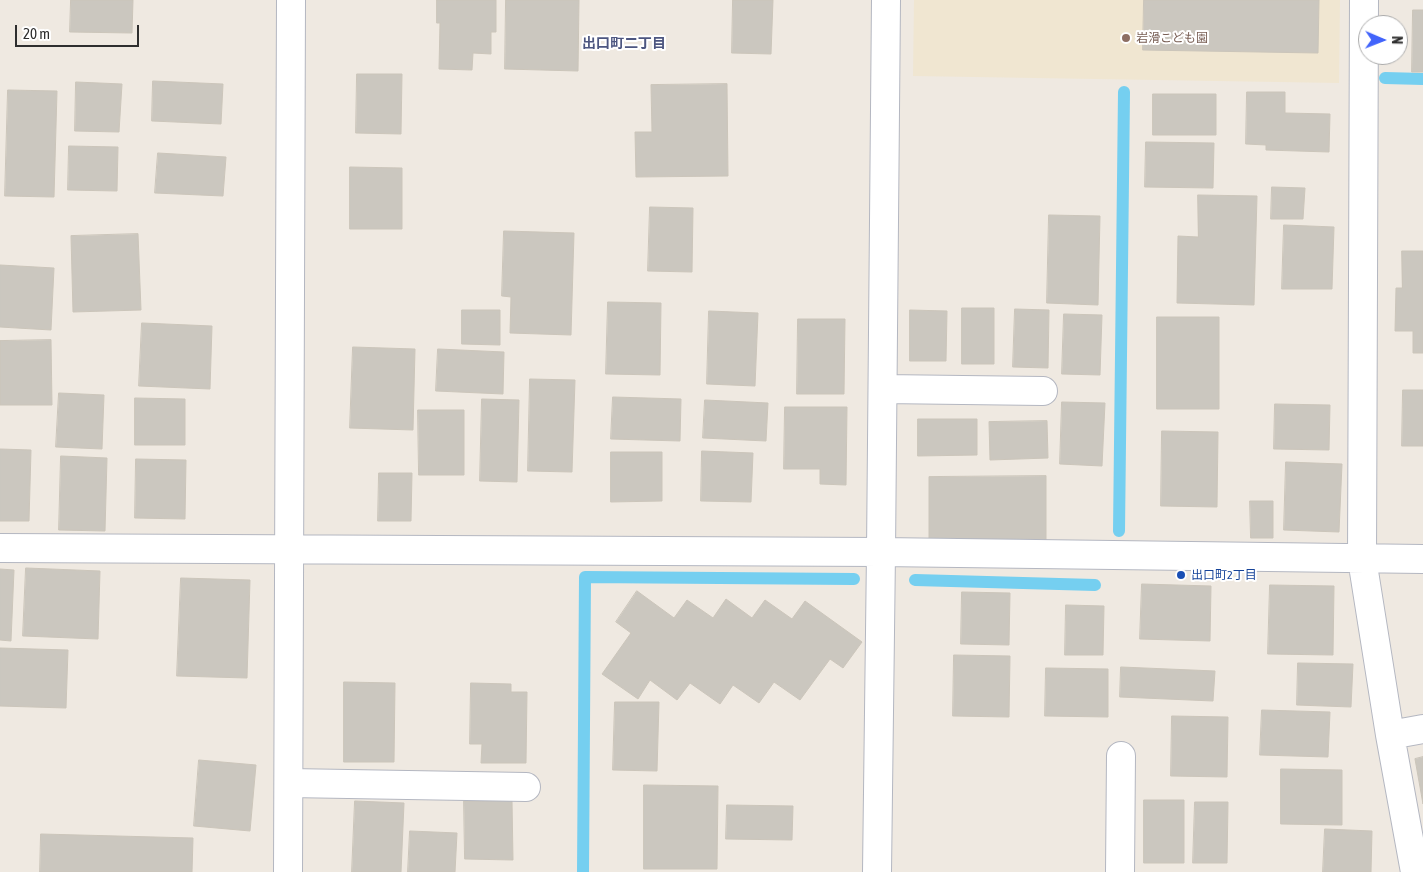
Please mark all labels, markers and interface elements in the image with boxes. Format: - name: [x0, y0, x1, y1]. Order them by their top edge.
- scale bar: [18, 15, 141, 47]
- north arrow: [1358, 15, 1408, 65]
- text: 20 m: [23, 25, 50, 42]
- place label: 岩滑こども園: [1136, 31, 1208, 45]
- marker: 岩滑こども園: [1120, 32, 1132, 44]
- district label: 出口町二丁目: [582, 36, 666, 52]
- text: N: [1389, 36, 1405, 45]
- place label: 出口町2丁目: [1191, 568, 1257, 582]
- marker: 出口町2丁目: [1175, 569, 1187, 581]

